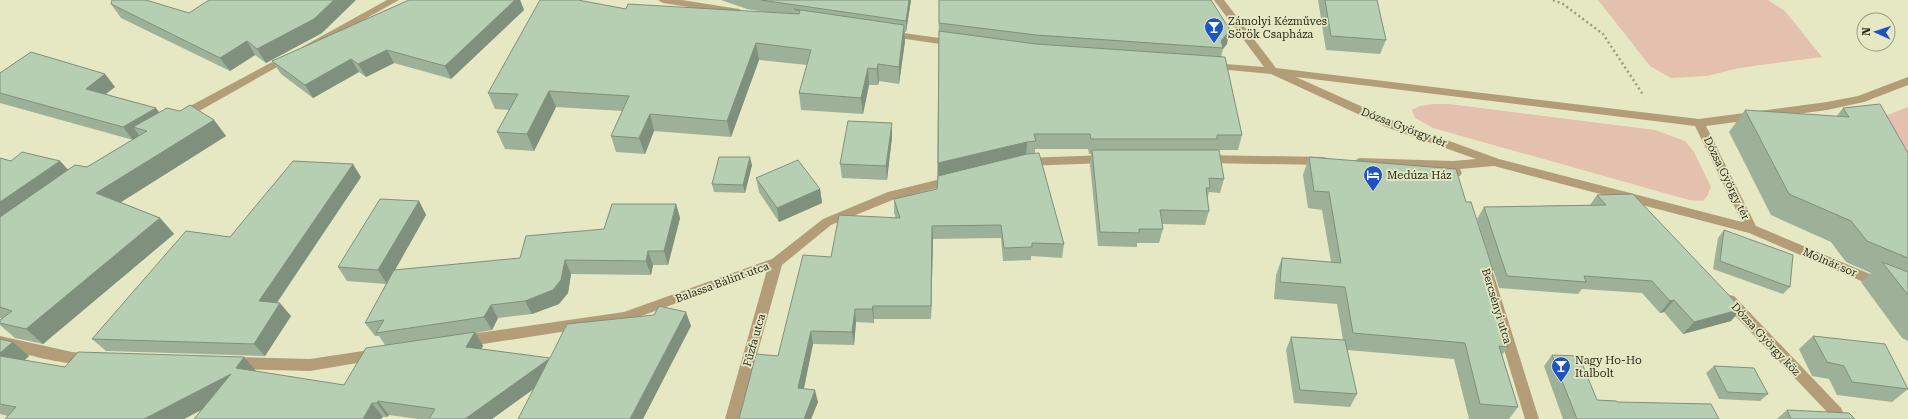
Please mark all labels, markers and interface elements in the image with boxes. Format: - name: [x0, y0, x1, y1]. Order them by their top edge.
- north arrow: [1856, 12, 1896, 52]
- place label: Zámolyi Kézműves Sörök Csapháza: [1228, 15, 1327, 41]
- bar icon: Zámolyi Kézműves Sörök Csapháza: [1203, 16, 1225, 44]
- text: N: [1860, 26, 1873, 36]
- street label: Dózsa György tér: [1359, 105, 1449, 150]
- street label: Dózsa György tér: [1701, 135, 1753, 222]
- hotel icon: Medúza Ház: [1362, 164, 1384, 192]
- place label: Medúza Ház: [1387, 169, 1451, 182]
- street label: Molnár sor: [1801, 245, 1859, 280]
- street label: Balassa Bálint utca: [674, 259, 771, 305]
- street label: Bercsényi utca: [1479, 267, 1514, 345]
- street label: Dózsa György köz: [1729, 300, 1803, 378]
- street label: Fűzfa utca: [741, 312, 768, 368]
- place label: Nagy Ho-Ho Italbolt: [1575, 354, 1642, 380]
- bar icon: Nagy Ho-Ho Italbolt: [1550, 355, 1572, 383]

